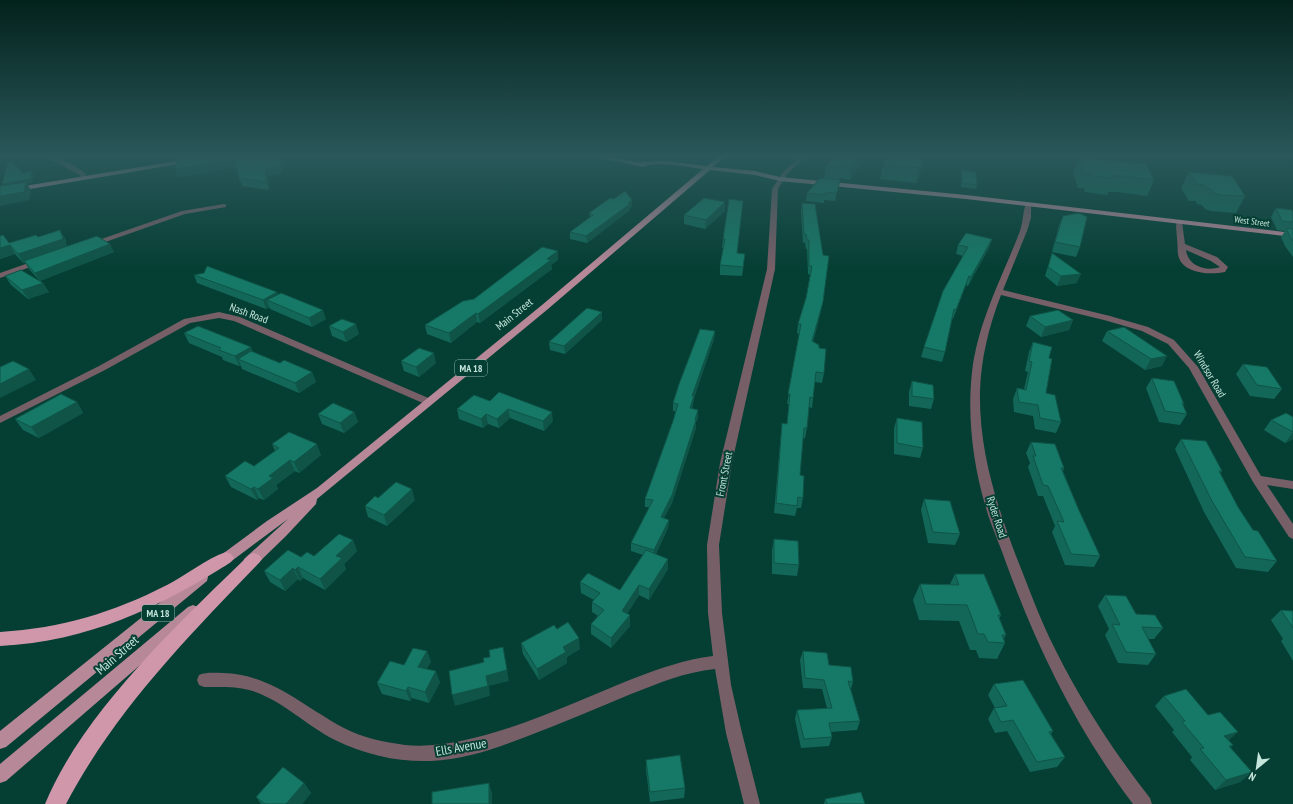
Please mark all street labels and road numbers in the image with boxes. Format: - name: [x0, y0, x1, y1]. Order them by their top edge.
- street label: West Street: [1234, 213, 1271, 229]
- street label: Main Street: [493, 295, 535, 333]
- street label: Nash Road: [228, 300, 270, 326]
- street label: Windsor Road: [1191, 348, 1230, 400]
- road number: MA 18: [455, 360, 487, 376]
- street label: Front Street: [713, 450, 735, 498]
- street label: Ryder Road: [984, 495, 1010, 540]
- road number: MA 18: [142, 605, 174, 621]
- street label: Main Street: [92, 631, 142, 678]
- street label: Ells Avenue: [434, 734, 488, 760]

